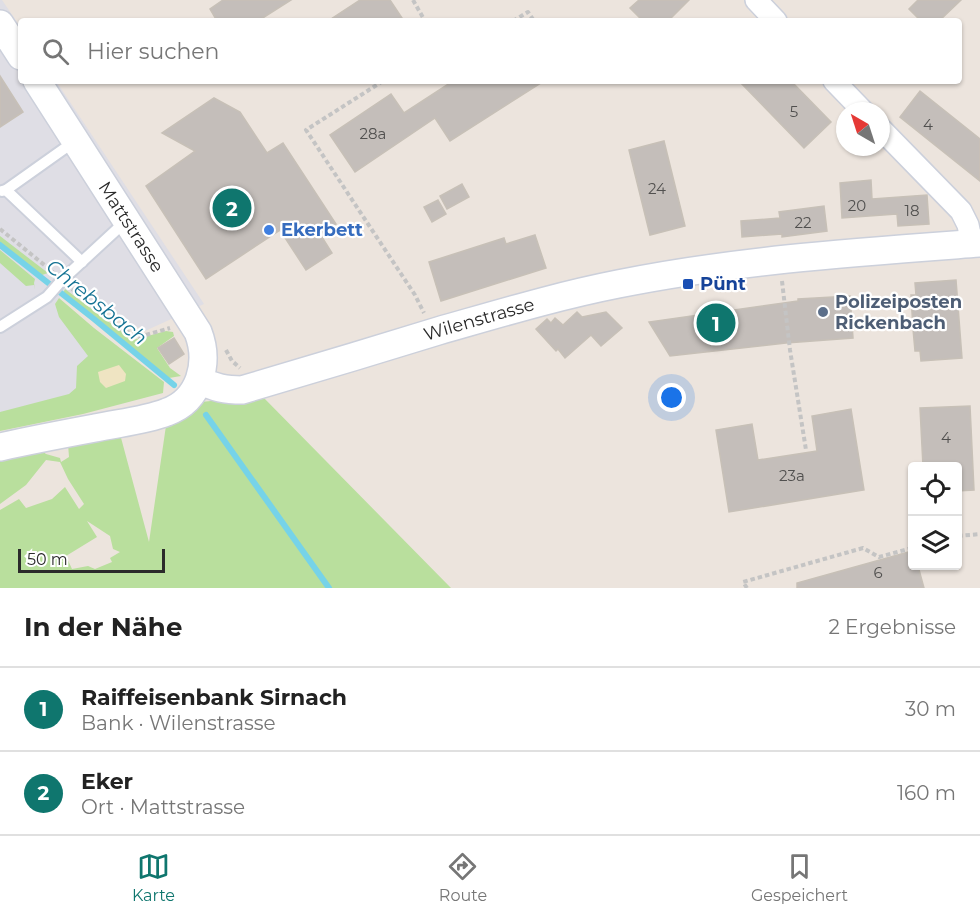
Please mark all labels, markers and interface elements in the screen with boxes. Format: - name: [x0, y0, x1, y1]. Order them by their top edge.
- search box: [18, 18, 962, 84]
- icon: search: [39, 35, 72, 68]
- text: Hier suchen: [87, 38, 219, 65]
- house number: 5: [790, 102, 798, 121]
- north arrow: [836, 102, 890, 156]
- house number: 4: [923, 115, 933, 134]
- house number: 28a: [360, 124, 386, 143]
- street label: Mattstrasse: [94, 177, 169, 277]
- house number: 24: [648, 179, 666, 198]
- pin: 2: [212, 186, 252, 230]
- house number: 20: [848, 196, 866, 215]
- house number: 18: [905, 201, 920, 220]
- house number: 22: [794, 213, 812, 232]
- place label: Ekerbett: [281, 219, 363, 241]
- marker: Ekerbett: [262, 223, 276, 237]
- water label: Chrebsbach: [42, 254, 152, 350]
- place label: Pünt: [700, 273, 746, 295]
- marker: Pünt: [681, 277, 695, 291]
- place label: Polizeiposten Rickenbach: [835, 291, 962, 334]
- street label: Wilenstrasse: [421, 293, 537, 346]
- pin: 1: [696, 300, 736, 346]
- marker: Polizeiposten Rickenbach: [816, 305, 830, 319]
- your location: [657, 383, 686, 412]
- house number: 4: [941, 428, 951, 447]
- map controls: [908, 462, 962, 570]
- button: locate: [908, 462, 962, 516]
- house number: 23a: [779, 466, 805, 485]
- button: layers: [908, 516, 962, 570]
- scale bar: [18, 546, 165, 574]
- text: 50 m: [27, 550, 68, 569]
- house number: 6: [873, 563, 883, 582]
- text: In der Nähe: [24, 611, 182, 643]
- text: 2 Ergebnisse: [828, 615, 956, 639]
- text: Raiffeisenbank Sirnach: [81, 684, 347, 711]
- text: 1: [40, 697, 47, 721]
- text: 30 m: [905, 697, 956, 721]
- text: Bank · Wilenstrasse: [81, 711, 276, 735]
- text: Eker: [81, 768, 133, 795]
- text: 2: [38, 781, 49, 805]
- text: 160 m: [897, 781, 956, 805]
- text: Ort · Mattstrasse: [81, 795, 245, 819]
- tab: Karte: [132, 850, 175, 905]
- tab: Route: [439, 850, 487, 905]
- tab: Gespeichert: [751, 850, 848, 905]

